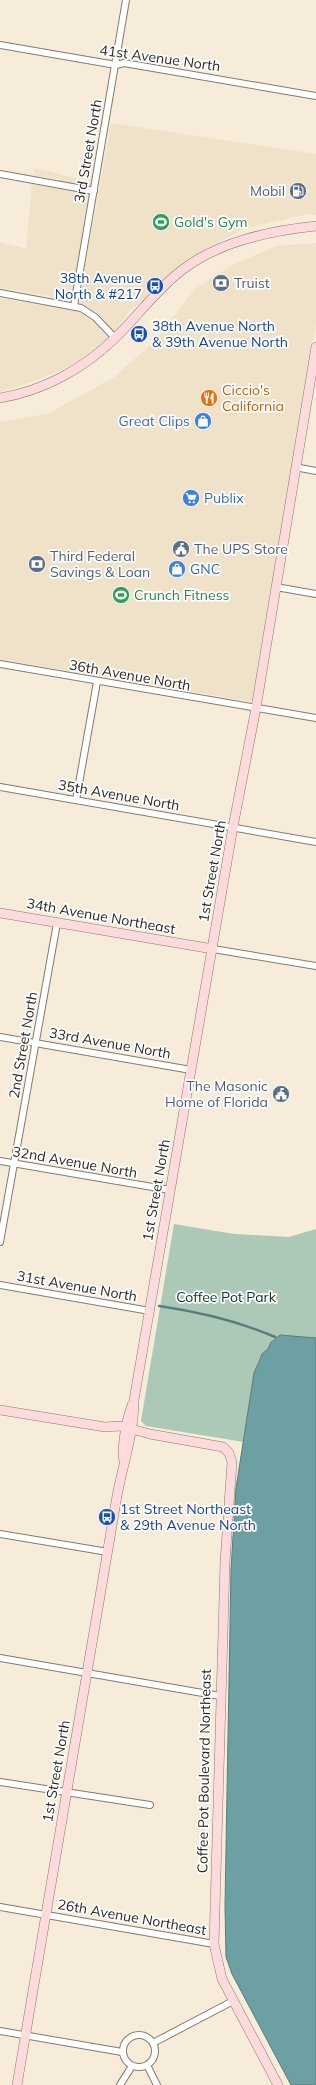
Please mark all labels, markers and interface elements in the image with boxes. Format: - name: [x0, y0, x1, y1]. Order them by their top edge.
- street label: 41st Avenue North: [99, 41, 221, 75]
- street label: 3rd Street North: [70, 98, 106, 204]
- fuel station icon: Mobil: [288, 181, 308, 201]
- place label: Mobil: [250, 182, 285, 200]
- sports icon: Gold's Gym: [151, 212, 171, 232]
- place label: Gold's Gym: [174, 213, 248, 231]
- place label: 38th Avenue North & #217: [55, 269, 142, 303]
- bank icon: Truist: [211, 273, 231, 293]
- place label: Truist: [234, 274, 270, 292]
- bus stop icon: 38th Avenue North & #217: [145, 276, 165, 296]
- place label: 38th Avenue North & 39th Avenue North: [152, 317, 288, 351]
- bus stop icon: 38th Avenue North & 39th Avenue North: [129, 324, 149, 344]
- place label: Ciccio's California: [222, 381, 284, 415]
- restaurant icon: Ciccio's California: [199, 388, 219, 408]
- shop icon: Great Clips: [193, 411, 213, 431]
- place label: Great Clips: [119, 412, 190, 430]
- supermarket icon: Publix: [181, 488, 201, 508]
- place label: Publix: [204, 489, 244, 507]
- public building icon: The UPS Store: [171, 539, 191, 559]
- place label: The UPS Store: [194, 540, 288, 558]
- place label: Third Federal Savings & Loan: [50, 547, 150, 581]
- bank icon: Third Federal Savings & Loan: [27, 554, 47, 574]
- shop icon: GNC: [167, 559, 187, 579]
- place label: GNC: [190, 560, 220, 578]
- sports icon: Crunch Fitness: [111, 585, 131, 605]
- place label: Crunch Fitness: [134, 586, 230, 604]
- street label: 36th Avenue North: [68, 655, 192, 695]
- street label: 35th Avenue North: [57, 775, 181, 815]
- street label: 1st Street North: [194, 819, 230, 923]
- street label: 34th Avenue Northeast: [25, 894, 177, 938]
- street label: 2nd Street North: [5, 990, 41, 1100]
- street label: 33rd Avenue North: [48, 1023, 172, 1063]
- place label: The Masonic Home of Florida: [165, 1077, 268, 1111]
- public building icon: The Masonic Home of Florida: [271, 1084, 291, 1104]
- street label: 1st Street North: [138, 1138, 174, 1242]
- street label: 32nd Avenue North: [11, 1142, 139, 1182]
- street label: 31st Avenue North: [16, 1267, 138, 1305]
- park label: Coffee Pot Park: [176, 1288, 277, 1306]
- place label: 1st Street Northeast & 29th Avenue North: [120, 1500, 256, 1534]
- bus stop icon: 1st Street Northeast & 29th Avenue North: [97, 1507, 117, 1527]
- street label: Coffee Pot Boulevard Northeast: [193, 1669, 215, 1873]
- street label: 1st Street North: [38, 1719, 74, 1823]
- street label: 26th Avenue Northeast: [56, 1895, 208, 1939]

